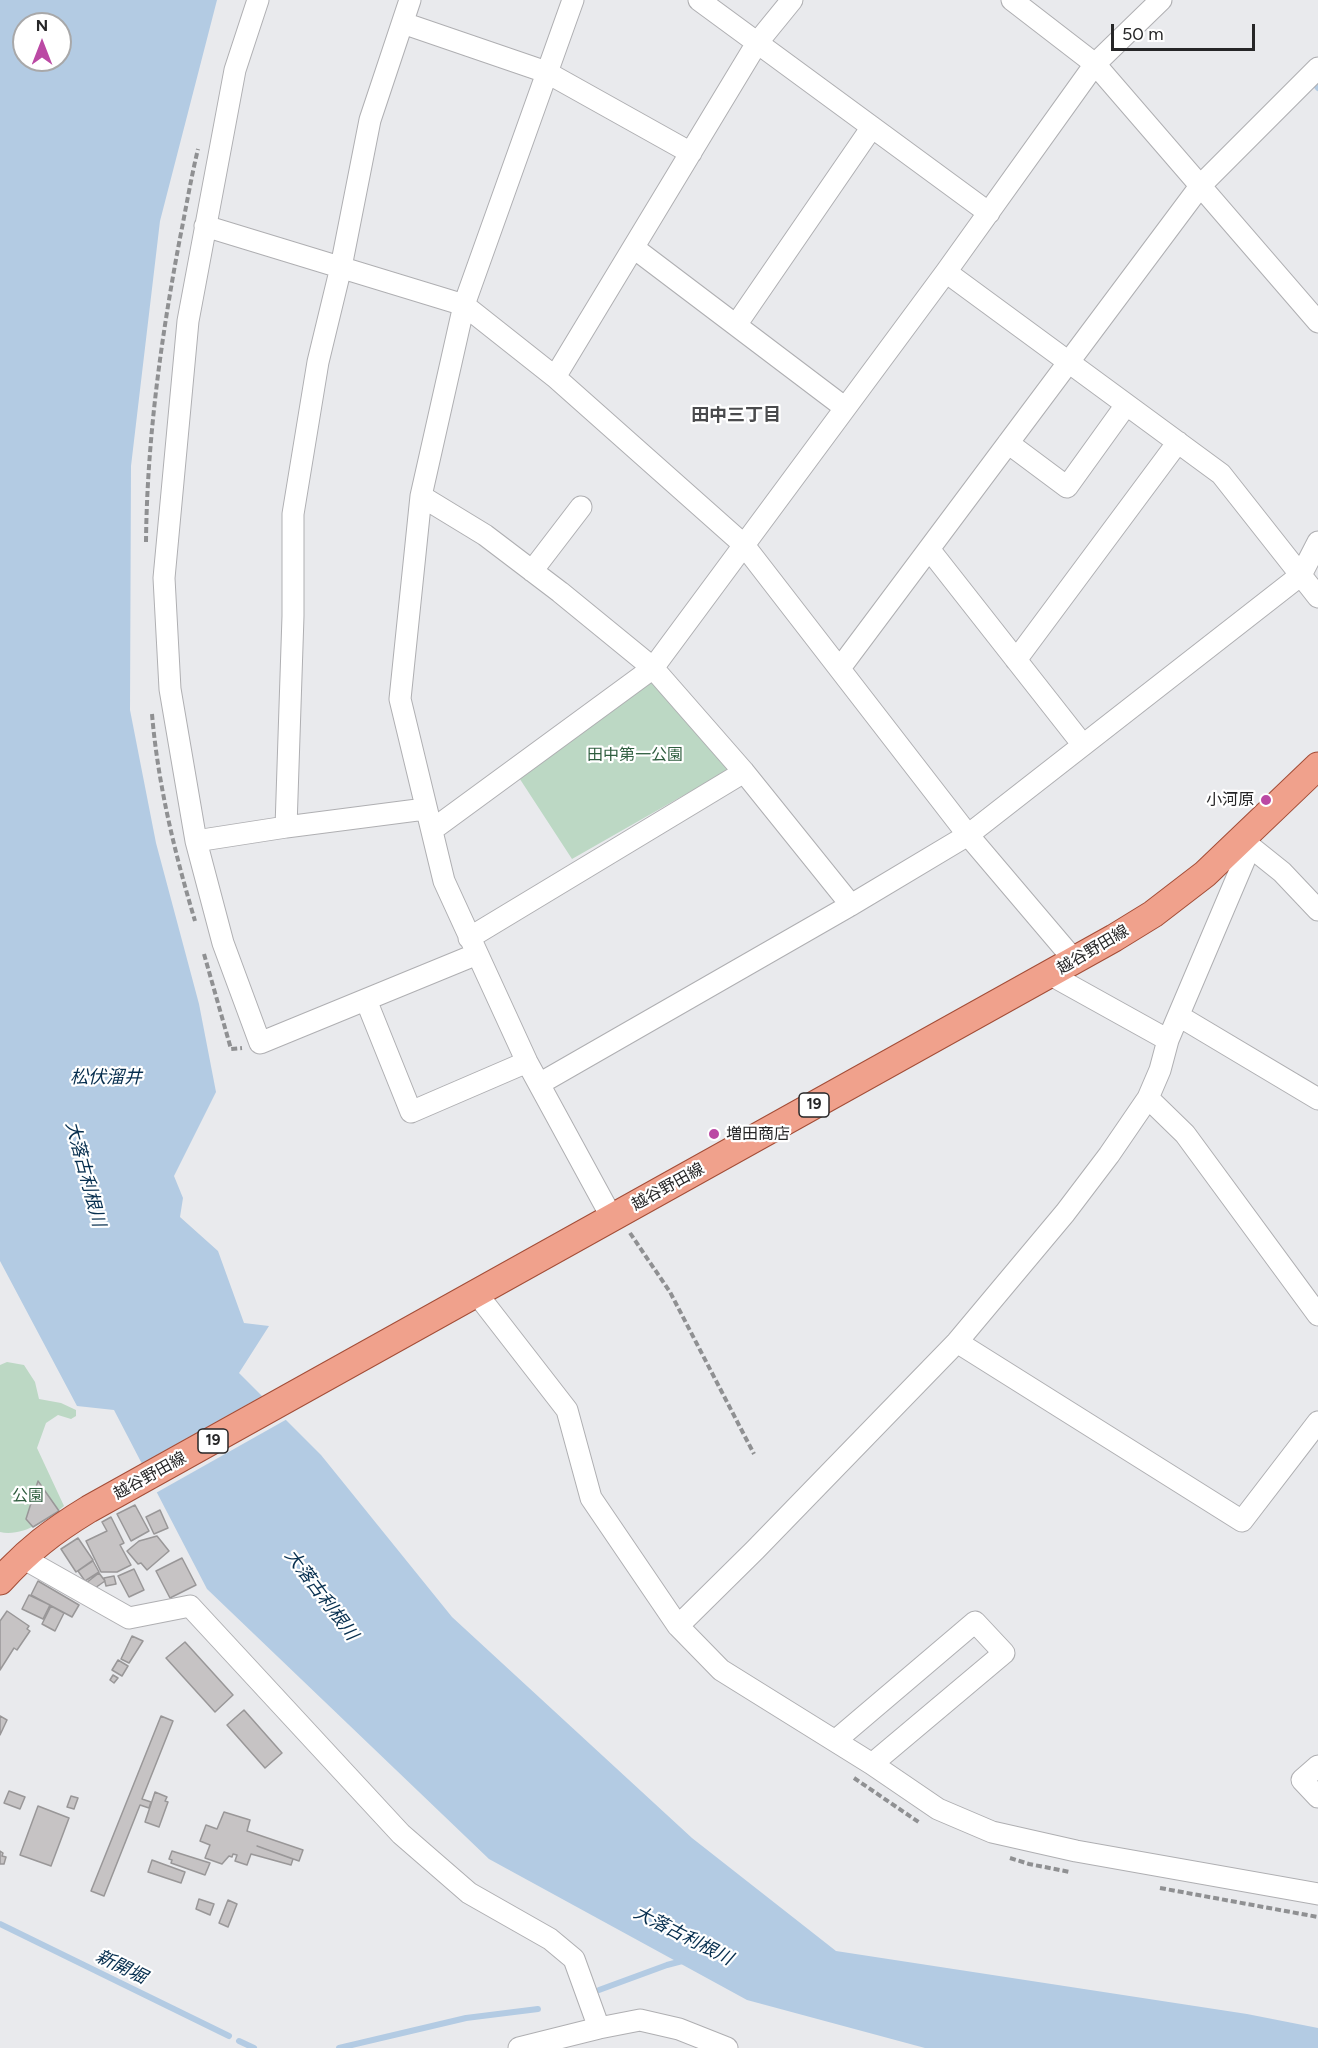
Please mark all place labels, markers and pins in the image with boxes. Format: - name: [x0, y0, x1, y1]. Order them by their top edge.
- place label: 小河原: [1206, 790, 1254, 810]
- marker: 小河原: [1259, 793, 1273, 807]
- place label: 増田商店: [726, 1124, 790, 1144]
- marker: 増田商店: [707, 1127, 721, 1141]

